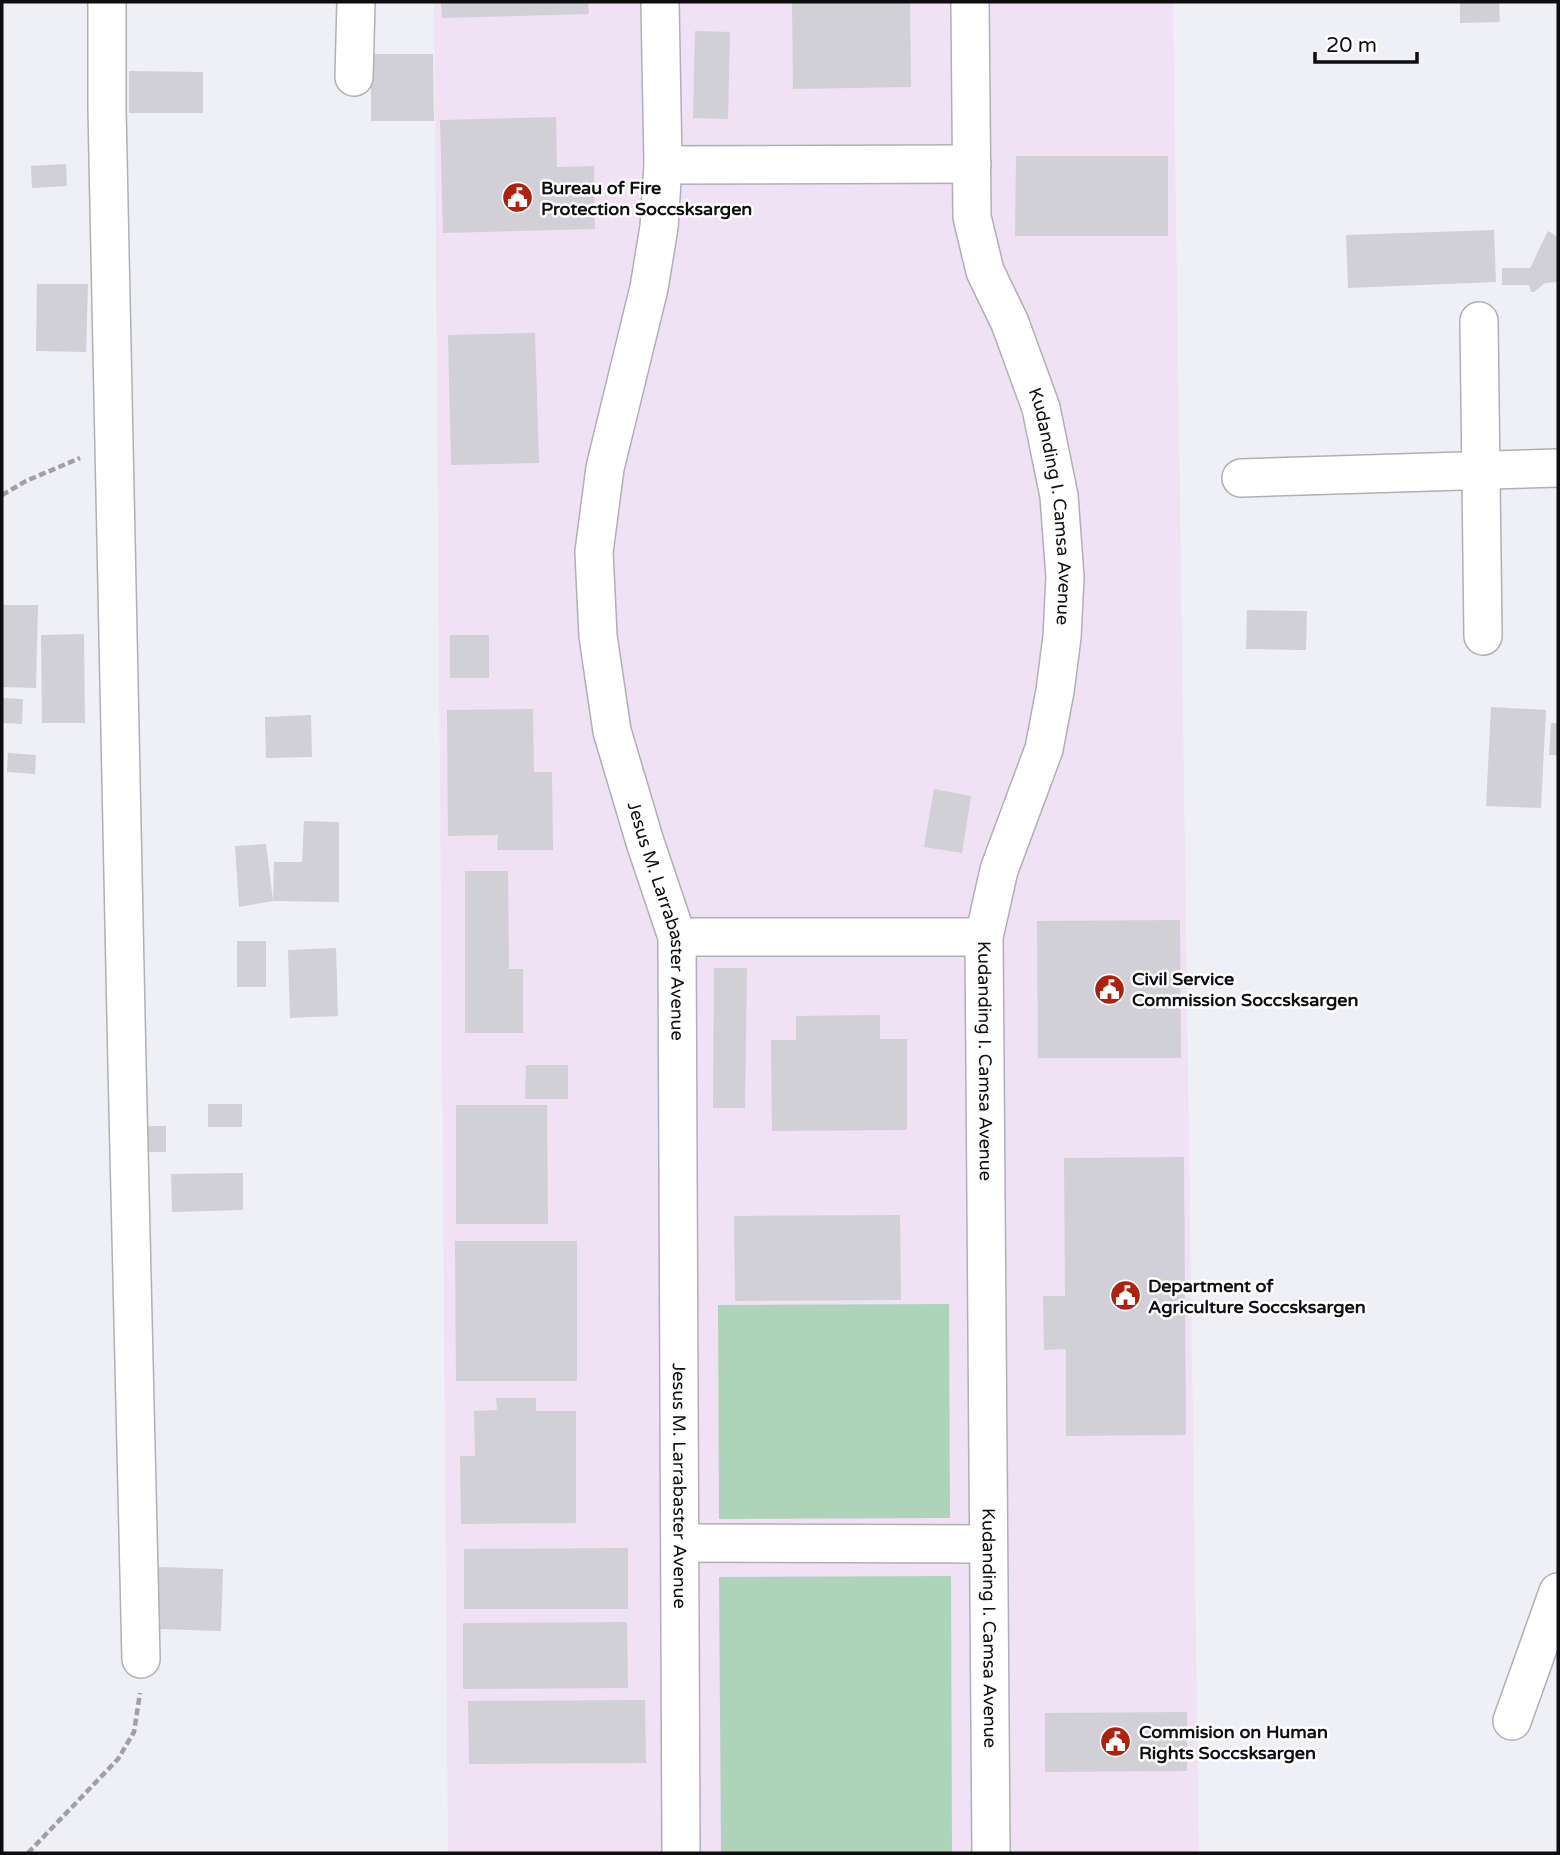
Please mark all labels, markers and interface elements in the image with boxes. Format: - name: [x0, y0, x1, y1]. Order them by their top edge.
- scale bar: [1315, 21, 1416, 65]
- text: 20 m: [1326, 33, 1377, 58]
- place label: Bureau of Fire Protection Soccsksargen: [541, 177, 752, 220]
- public building icon: Bureau of Fire Protection Soccsksargen: [501, 181, 535, 215]
- street label: Kudanding I. Camsa Avenue: [1024, 385, 1076, 626]
- street label: Jesus M. Larrabaster Avenue: [623, 799, 688, 1041]
- street label: Kudanding I. Camsa Avenue: [973, 941, 997, 1181]
- place label: Civil Service Commission Soccsksargen: [1132, 968, 1358, 1011]
- public building icon: Civil Service Commission Soccsksargen: [1092, 972, 1126, 1006]
- place label: Department of Agriculture Soccsksargen: [1148, 1275, 1366, 1318]
- public building icon: Department of Agriculture Soccsksargen: [1108, 1279, 1142, 1313]
- street label: Jesus M. Larrabaster Avenue: [668, 1363, 691, 1609]
- street label: Kudanding I. Camsa Avenue: [977, 1508, 1001, 1748]
- place label: Commision on Human Rights Soccsksargen: [1139, 1721, 1328, 1764]
- public building icon: Commision on Human Rights Soccsksargen: [1099, 1725, 1133, 1759]

